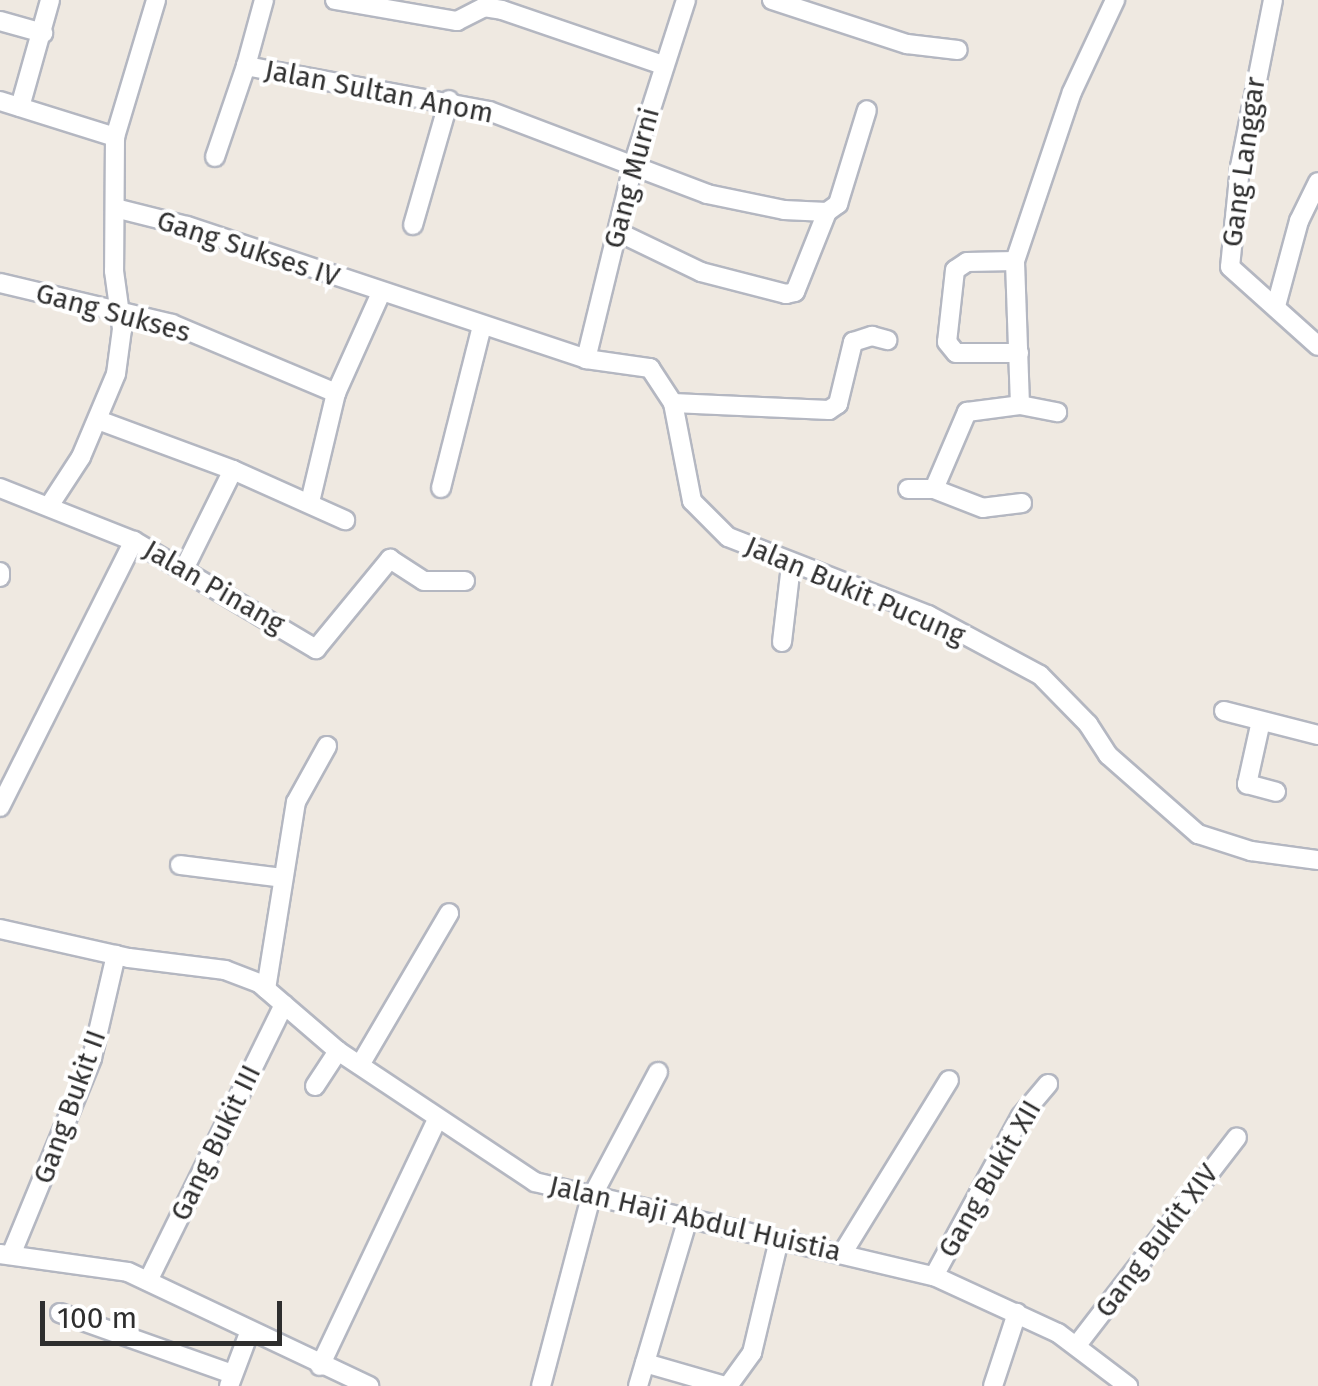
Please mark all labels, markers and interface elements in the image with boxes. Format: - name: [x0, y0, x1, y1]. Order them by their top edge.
- street label: Jalan Sultan Anom: [262, 53, 496, 131]
- street label: Gang Langgar: [1215, 75, 1273, 249]
- street label: Gang Murni: [597, 104, 667, 252]
- street label: Gang Sukses IV: [153, 204, 343, 294]
- street label: Gang Sukses: [32, 276, 194, 350]
- street label: Jalan Bukit Pucung: [740, 529, 970, 653]
- street label: Jalan Pinang: [137, 533, 291, 641]
- street label: Gang Bukit II: [27, 1026, 113, 1188]
- street label: Gang Bukit III: [164, 1060, 268, 1226]
- street label: Gang Bukit XII: [931, 1094, 1049, 1264]
- street label: Gang Bukit XIV: [1088, 1158, 1226, 1324]
- street label: Jalan Haji Abdul Huistia: [546, 1169, 844, 1269]
- scale bar: [45, 1281, 288, 1343]
- text: 100 m: [57, 1300, 137, 1336]

